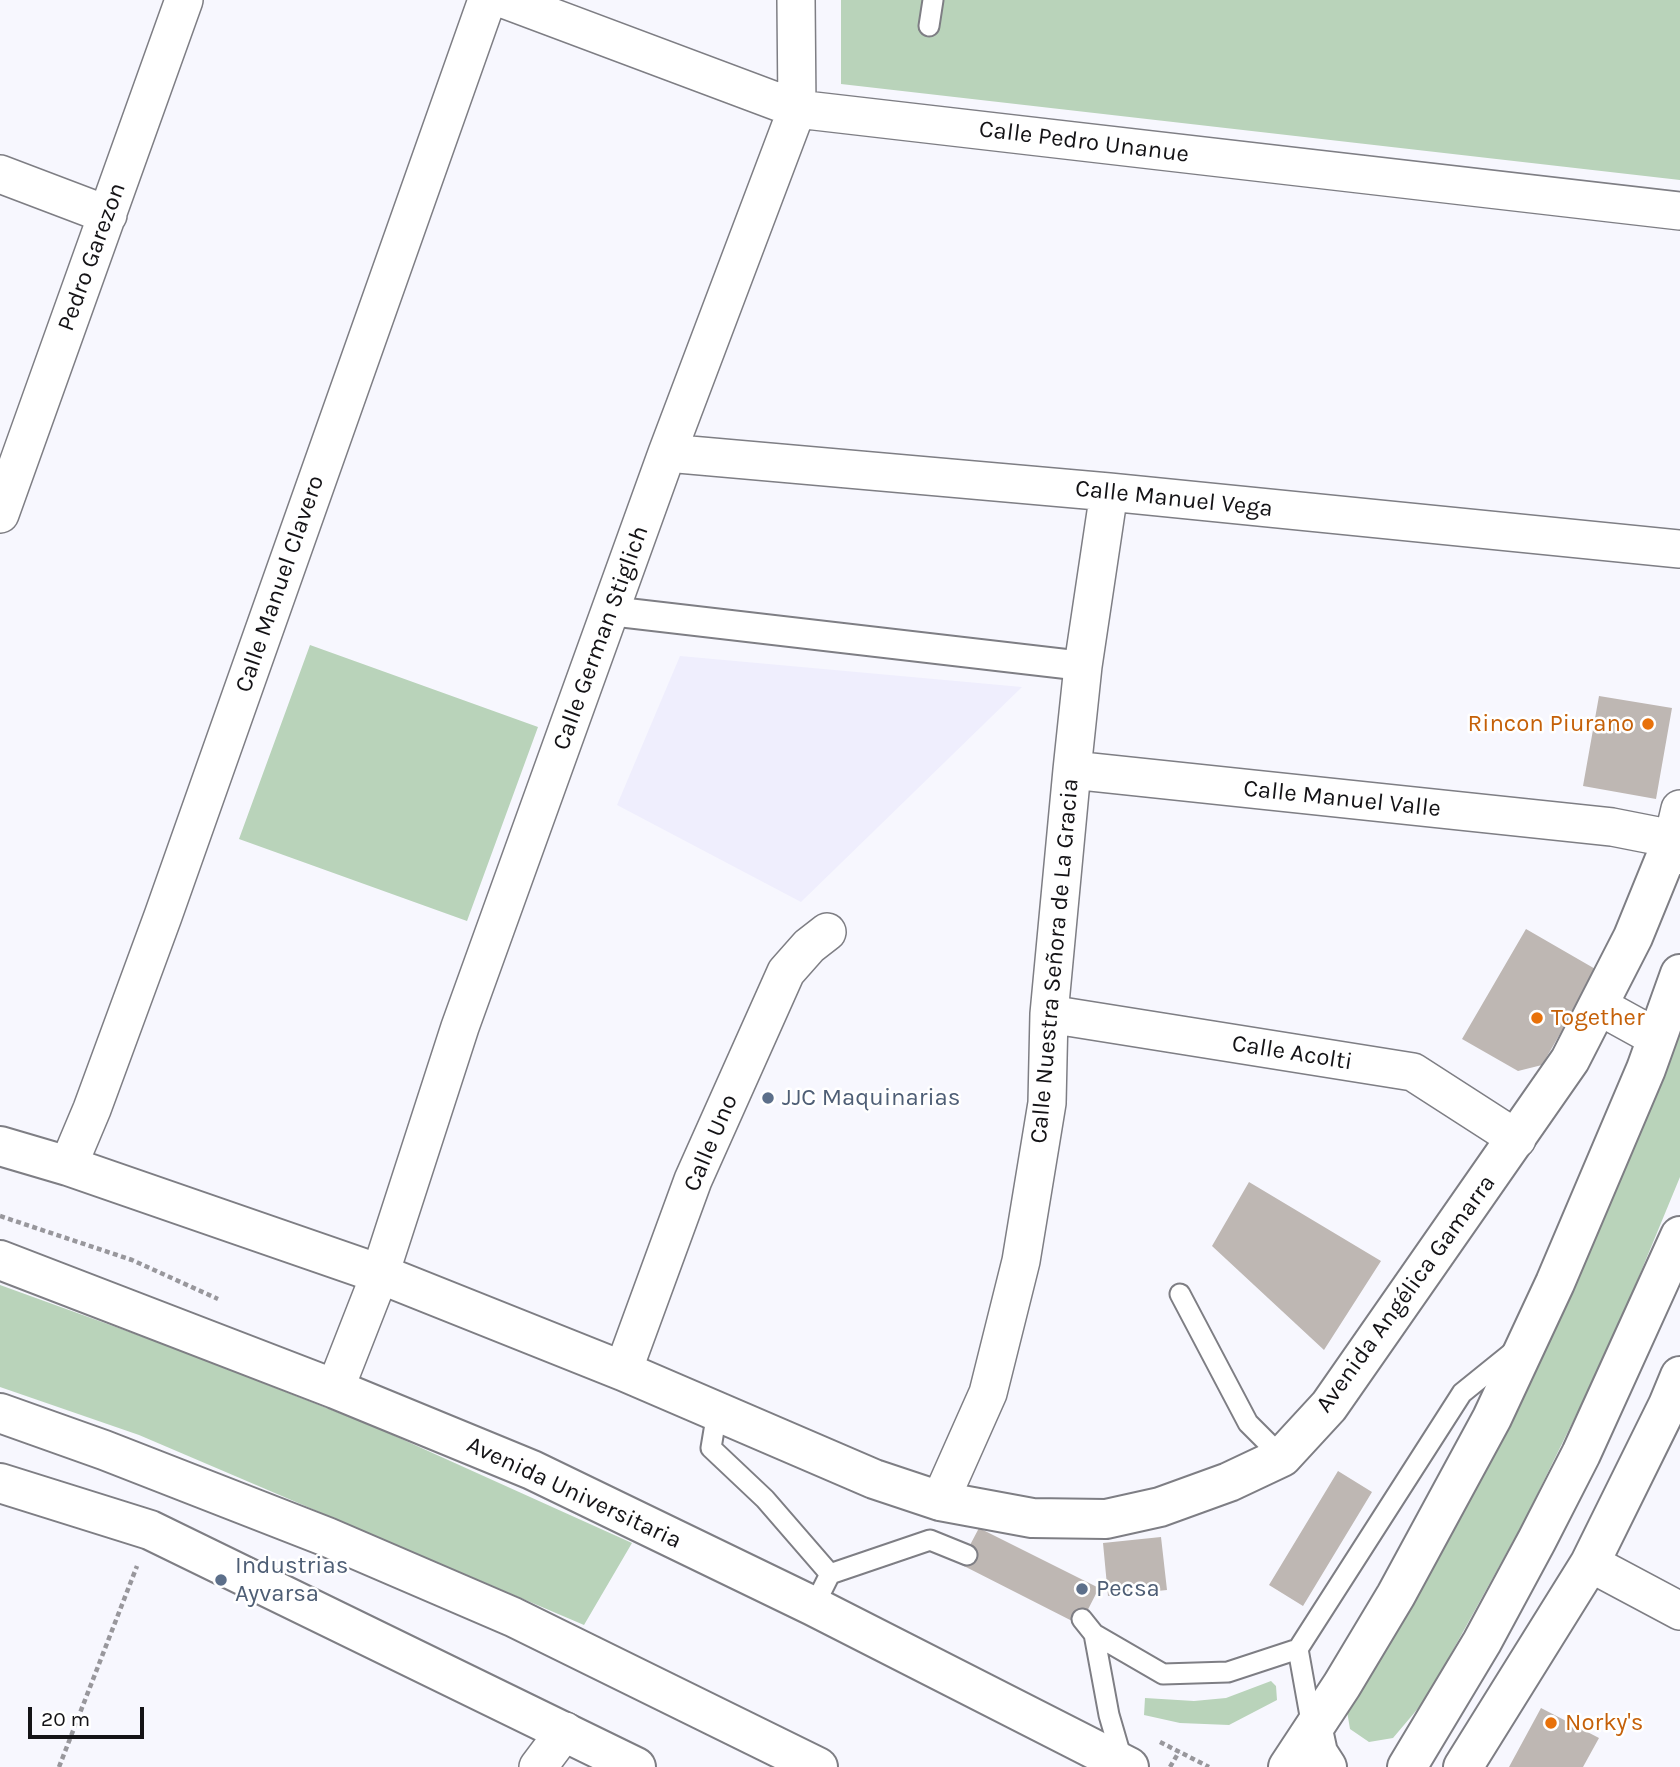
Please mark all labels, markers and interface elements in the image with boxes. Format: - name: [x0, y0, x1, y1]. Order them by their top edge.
- street label: Calle Pedro Unanue: [977, 115, 1191, 169]
- street label: Pedro Garezon: [52, 179, 132, 335]
- street label: Calle Manuel Clavero: [229, 472, 331, 696]
- street label: Calle Manuel Vega: [1074, 474, 1274, 524]
- street label: Calle German Stiglich: [547, 522, 655, 754]
- place label: Rincon Piurano: [1468, 710, 1634, 738]
- marker: Rincon Piurano: [1640, 716, 1656, 732]
- street label: Calle Manuel Valle: [1242, 774, 1442, 824]
- street label: Calle Nuestra Señora de La Gracia: [1025, 777, 1085, 1145]
- place label: Together: [1551, 1004, 1645, 1032]
- marker: Together: [1529, 1010, 1545, 1026]
- street label: Calle Acolti: [1230, 1029, 1354, 1077]
- place label: JJC Maquinarias: [782, 1084, 960, 1112]
- street label: Calle Uno: [678, 1090, 744, 1196]
- marker: JJC Maquinarias: [760, 1090, 776, 1106]
- street label: Avenida Angélica Gamarra: [1310, 1170, 1502, 1418]
- street label: Avenida Universitaria: [462, 1431, 686, 1555]
- place label: Industrias Ayvarsa: [235, 1552, 348, 1608]
- marker: Industrias Ayvarsa: [213, 1572, 229, 1588]
- place label: Pecsa: [1096, 1575, 1160, 1603]
- marker: Pecsa: [1074, 1581, 1090, 1597]
- scale bar: [32, 1694, 147, 1738]
- text: 20 m: [41, 1707, 90, 1731]
- place label: Norky's: [1565, 1709, 1643, 1737]
- marker: Norky's: [1543, 1715, 1559, 1731]

